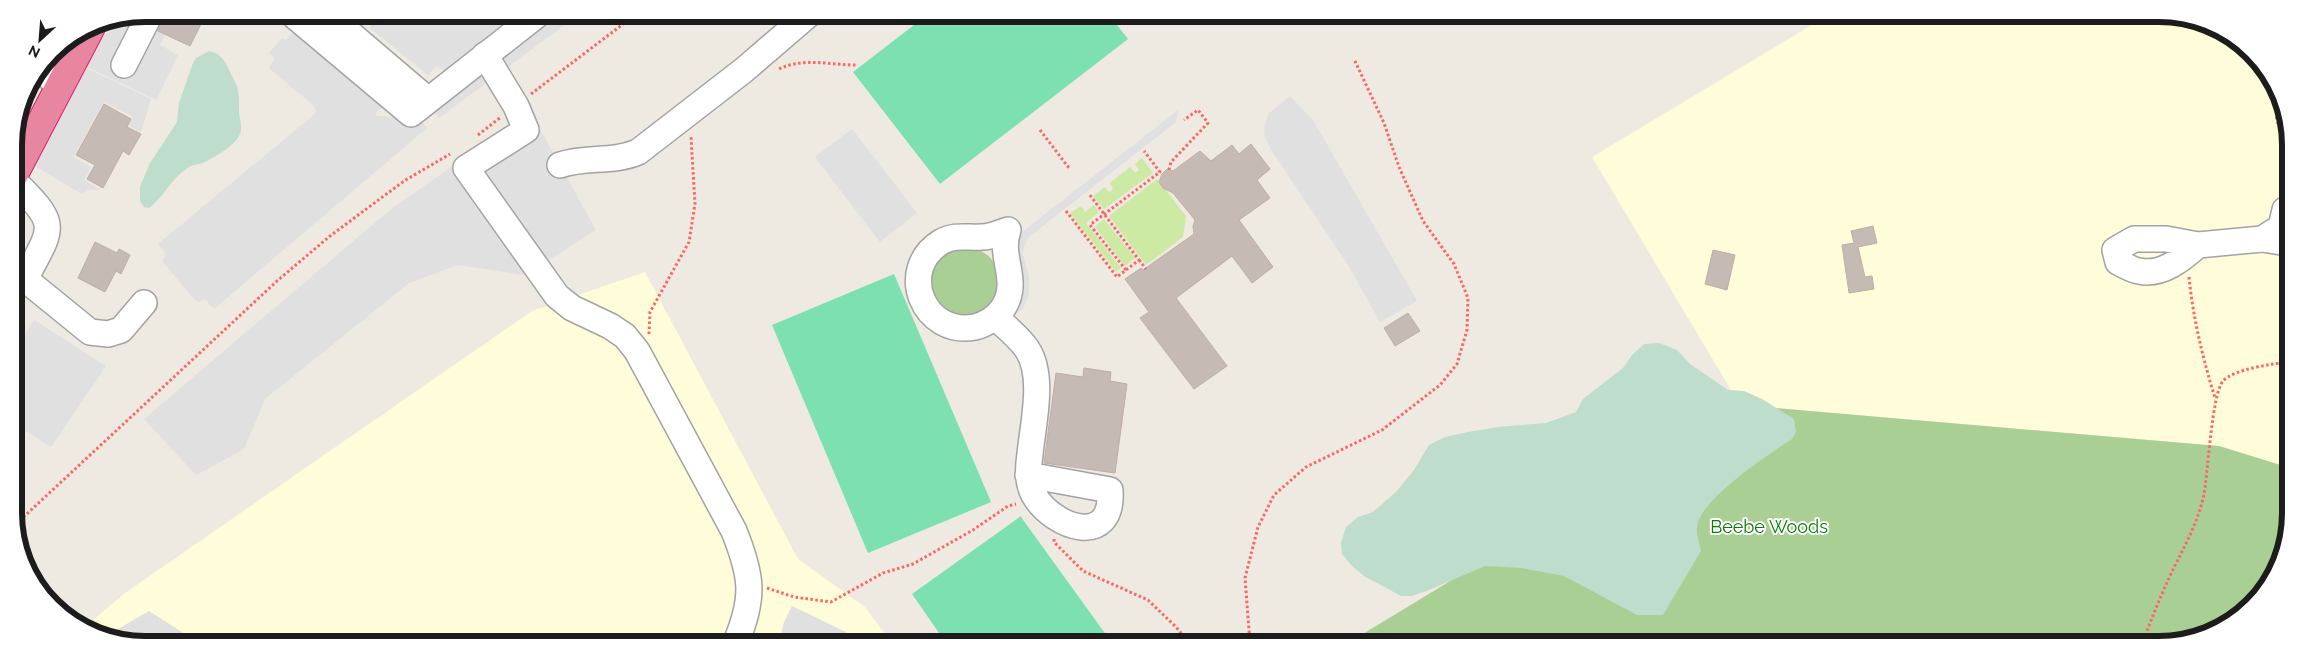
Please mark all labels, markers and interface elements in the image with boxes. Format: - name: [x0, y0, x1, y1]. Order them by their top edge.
- north arrow: [15, 15, 65, 65]
- text: N: [26, 42, 43, 61]
- park label: Beebe Woods: [1710, 516, 1828, 537]

